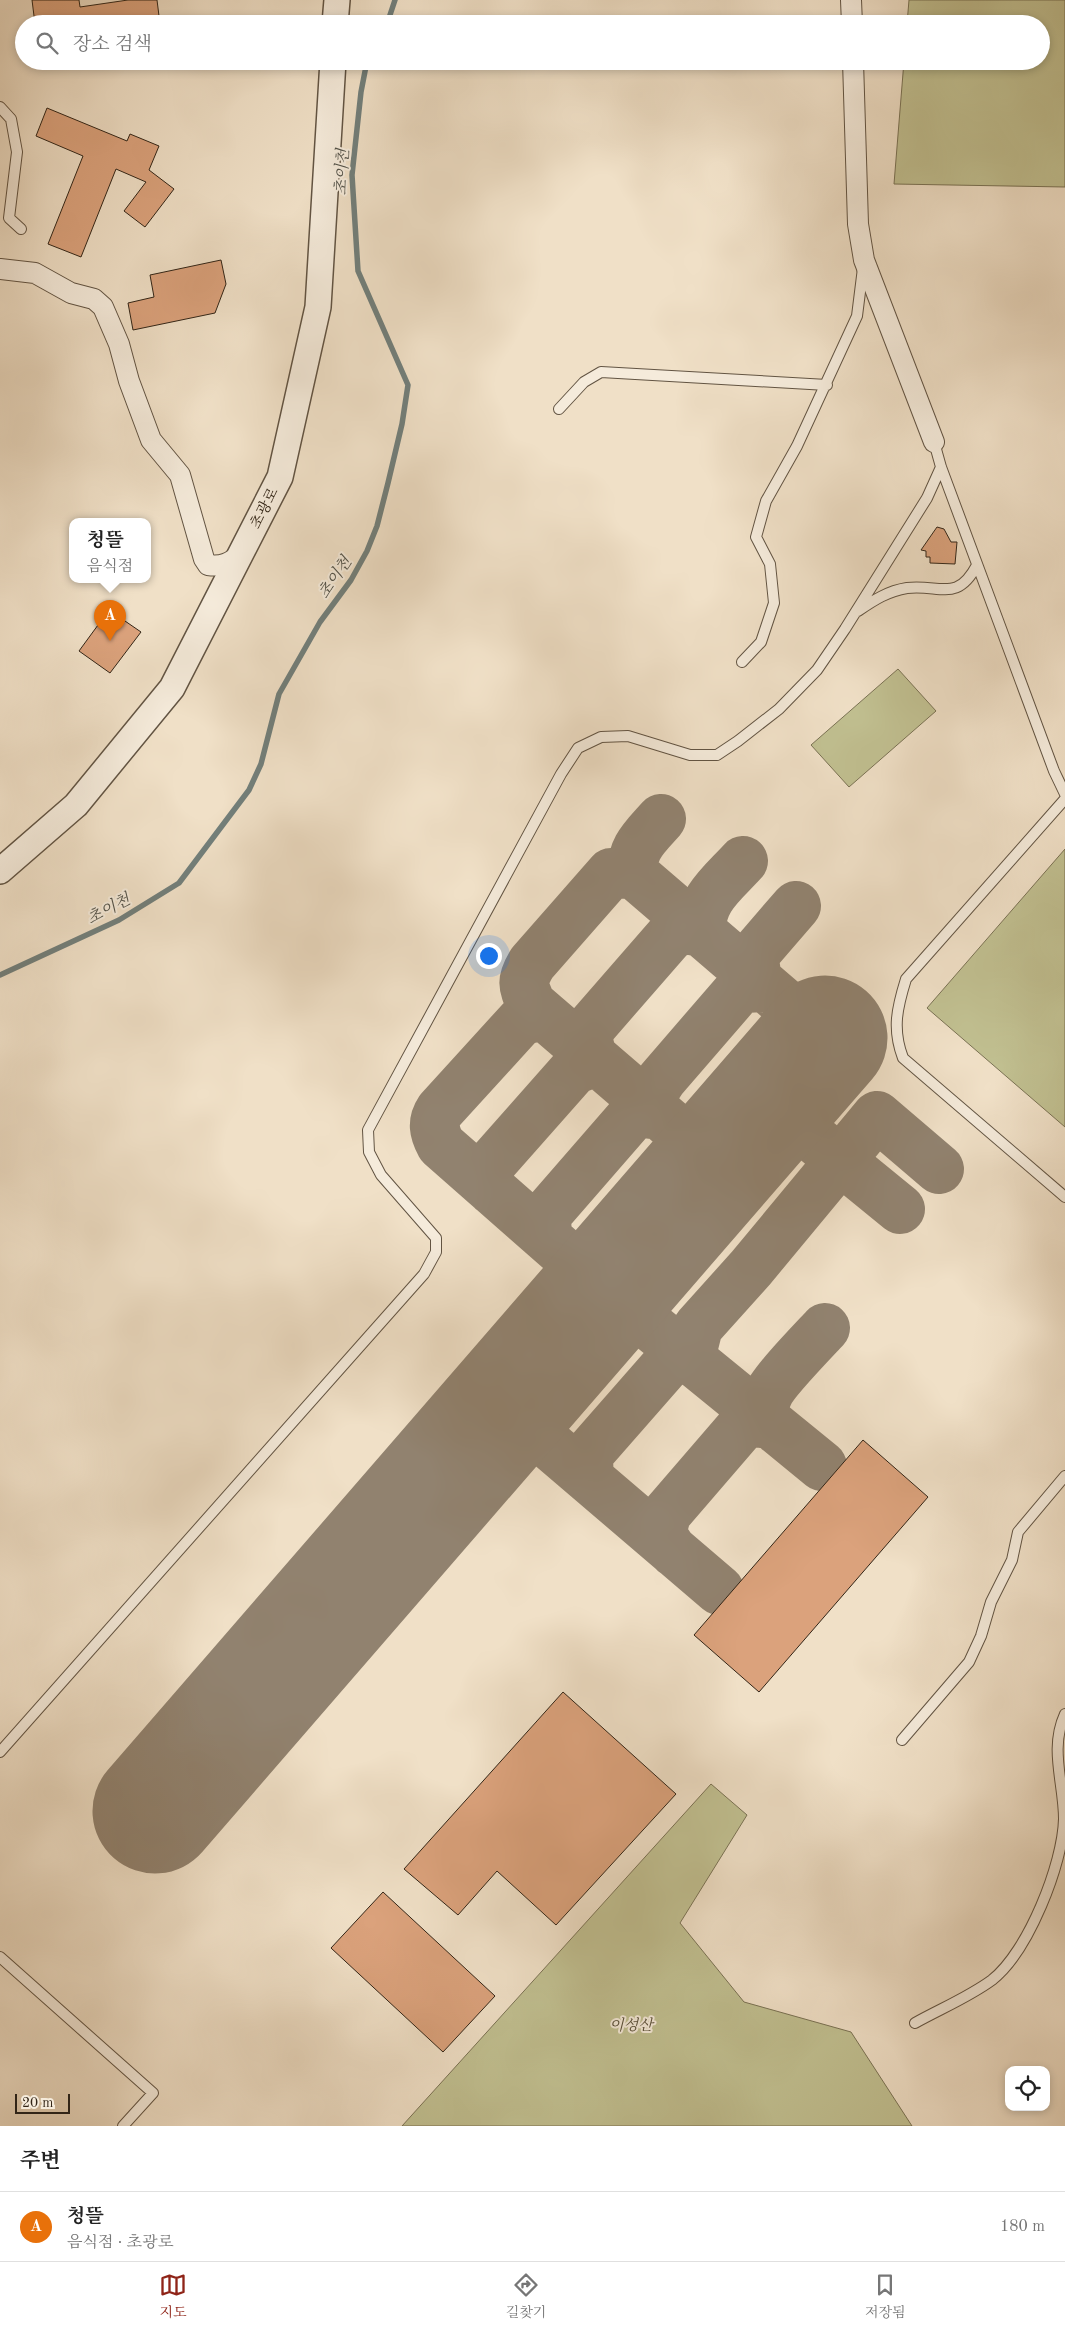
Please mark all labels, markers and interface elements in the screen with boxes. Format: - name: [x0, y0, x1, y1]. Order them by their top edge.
- search box: [15, 15, 1050, 70]
- icon: search: [33, 29, 61, 57]
- text: 장소 검색: [73, 36, 152, 55]
- water label: 초이천: [332, 147, 352, 196]
- street label: 초광로: [247, 485, 282, 531]
- popup: [69, 518, 151, 583]
- text: 청뜰: [87, 532, 124, 551]
- water label: 초이천: [314, 552, 356, 602]
- text: 음식점: [87, 559, 133, 575]
- pin: A: [94, 600, 126, 641]
- water label: 초이천: [84, 889, 135, 928]
- your location: [476, 943, 502, 969]
- park label: 이성산: [609, 2017, 655, 2034]
- map controls: [1005, 2066, 1050, 2111]
- button: locate: [1005, 2066, 1050, 2111]
- scale bar: [15, 2091, 70, 2114]
- text: 20 m: [22, 2096, 53, 2110]
- text: 주변: [20, 2151, 61, 2172]
- text: 청뜰: [67, 2208, 104, 2227]
- text: A: [30, 2219, 42, 2235]
- text: 180 m: [1000, 2219, 1045, 2235]
- text: 음식점 · 초광로: [67, 2235, 173, 2251]
- tab: 지도: [159, 2271, 187, 2322]
- tab: 길찾기: [506, 2271, 546, 2322]
- tab: 저장됨: [865, 2271, 906, 2322]

